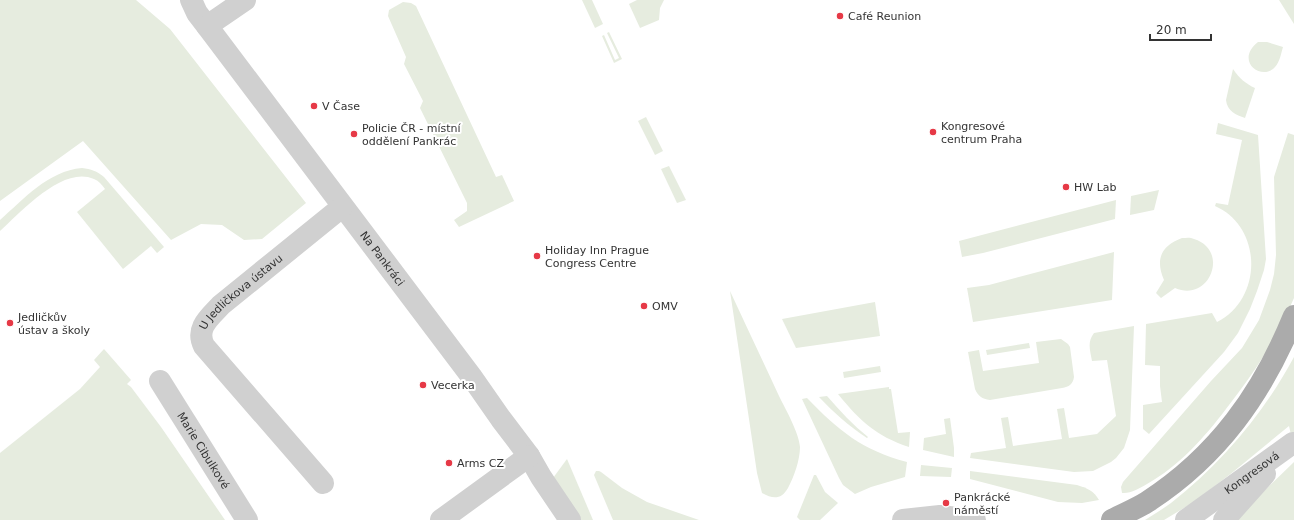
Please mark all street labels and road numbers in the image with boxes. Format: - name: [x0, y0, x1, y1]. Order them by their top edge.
- street label: Na Pankráci: [357, 229, 407, 289]
- street label: U Jedličkova ústavu: [197, 252, 285, 332]
- street label: Marie Cibulkové: [174, 410, 232, 492]
- street label: Kongresová: [1222, 449, 1282, 497]

